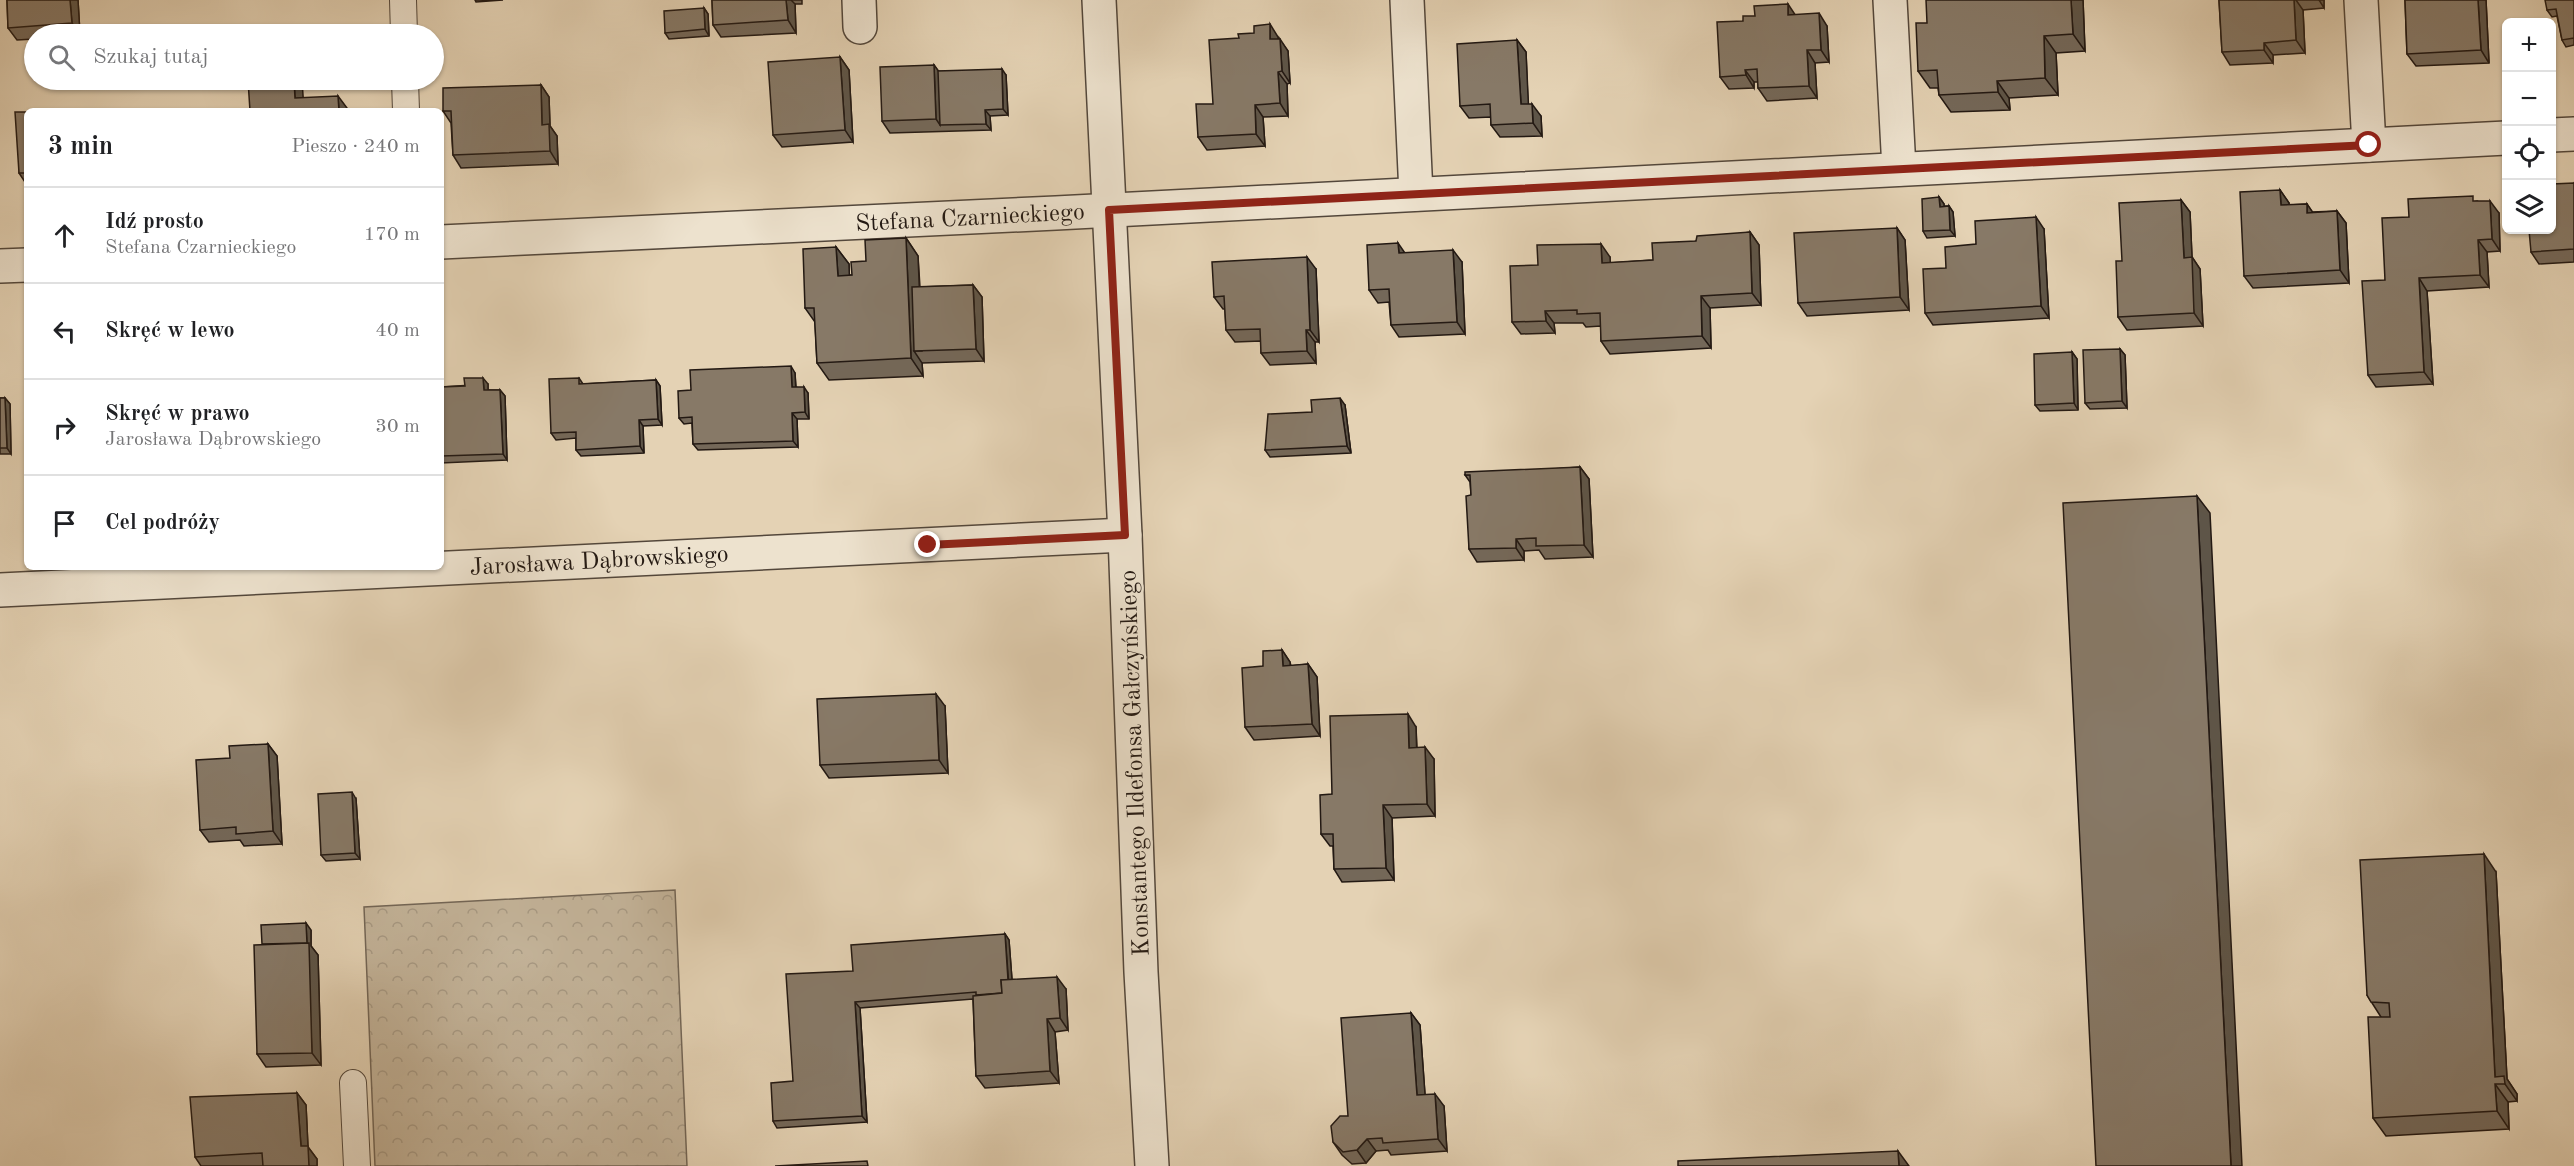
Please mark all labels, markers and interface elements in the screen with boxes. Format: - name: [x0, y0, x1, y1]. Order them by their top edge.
- map controls: [2502, 18, 2556, 234]
- button: +: [2502, 18, 2556, 72]
- search box: [24, 24, 444, 90]
- icon: search: [45, 41, 78, 74]
- text: Szukaj tutaj: [93, 46, 209, 68]
- button: −: [2502, 72, 2556, 126]
- button: locate: [2502, 126, 2556, 180]
- route start: [2355, 131, 2381, 157]
- text: 3 min: [48, 134, 113, 160]
- text: Pieszo · 240 m: [291, 137, 420, 157]
- button: layers: [2502, 180, 2556, 234]
- street label: Stefana Czarnieckiego: [855, 201, 1085, 237]
- text: Idź prosto: [105, 211, 204, 233]
- icon: ahead: [48, 219, 81, 252]
- text: 170 m: [364, 225, 420, 245]
- text: Stefana Czarnieckiego: [105, 238, 296, 258]
- icon: left: [48, 315, 81, 348]
- text: Skręć w lewo: [105, 320, 235, 342]
- text: 40 m: [375, 321, 420, 341]
- text: Skręć w prawo: [105, 403, 250, 425]
- icon: right: [48, 411, 81, 444]
- text: 30 m: [375, 417, 420, 437]
- text: Jarosława Dąbrowskiego: [105, 430, 321, 450]
- icon: arrive: [48, 507, 81, 540]
- text: Cel podróży: [105, 512, 220, 534]
- route end: [914, 531, 940, 557]
- street label: Jarosława Dąbrowskiego: [469, 543, 729, 581]
- street label: Konstantego Ildefonsa Gałczyńskiego: [1117, 569, 1155, 957]

